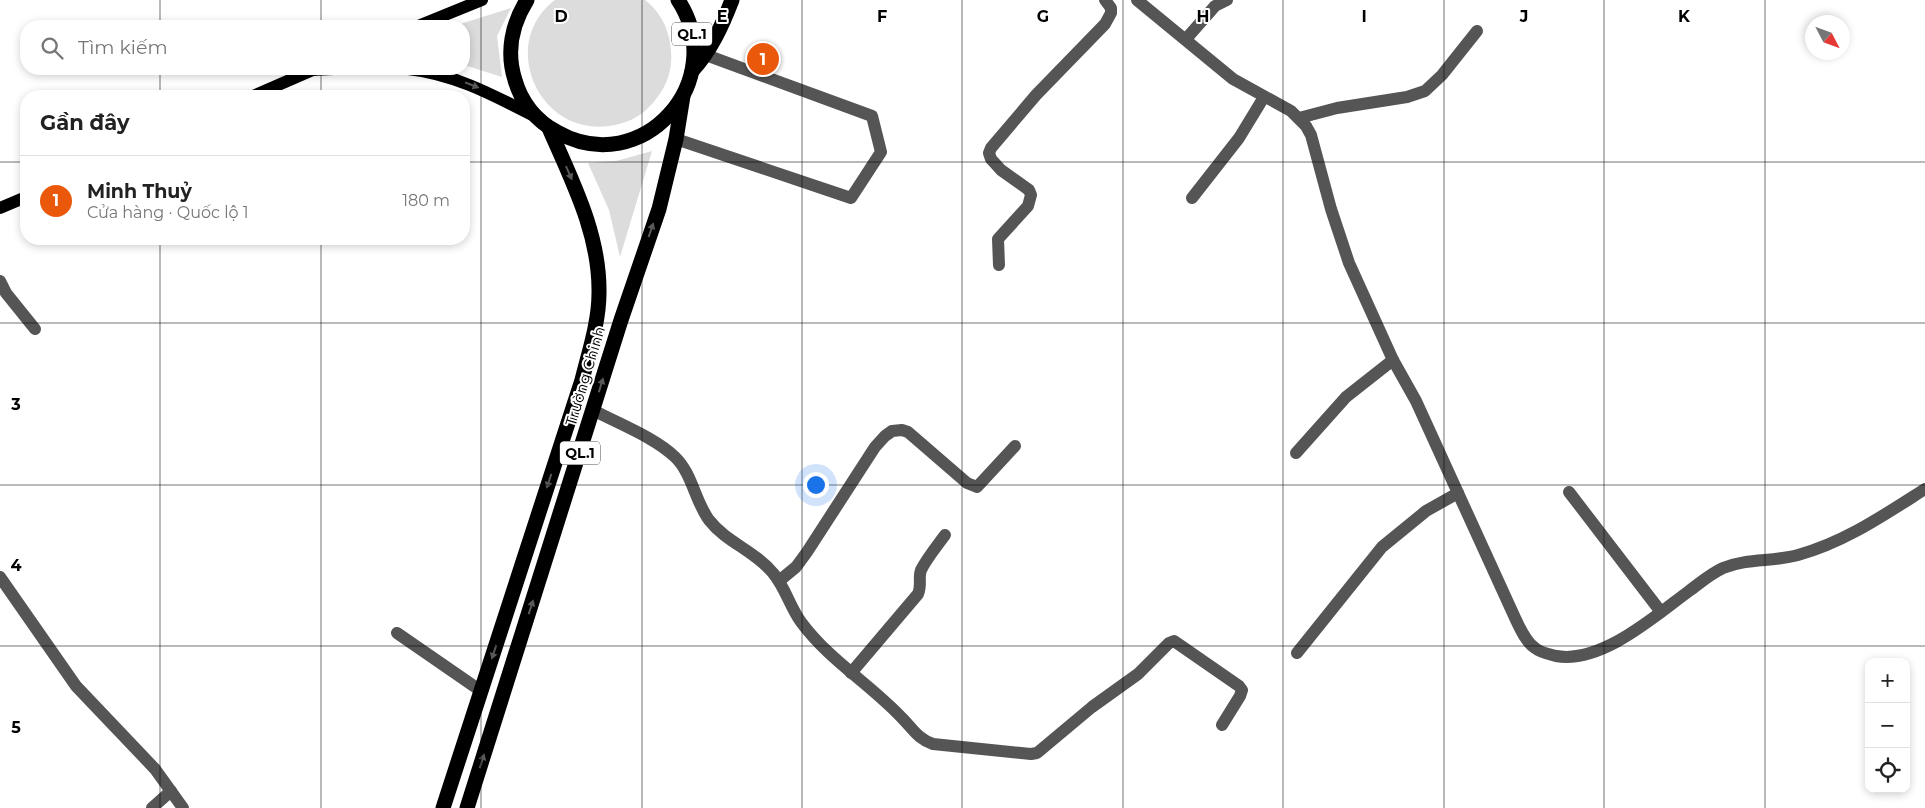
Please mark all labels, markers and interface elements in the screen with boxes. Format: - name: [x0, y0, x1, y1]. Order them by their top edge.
- text: D: [554, 7, 568, 26]
- text: E: [717, 7, 727, 26]
- text: F: [877, 7, 887, 26]
- text: G: [1037, 7, 1049, 26]
- text: H: [1197, 7, 1209, 26]
- text: I: [1361, 7, 1367, 26]
- text: J: [1519, 7, 1528, 26]
- text: K: [1678, 7, 1691, 26]
- north arrow: [1805, 15, 1850, 60]
- search box: [20, 20, 470, 75]
- road number: QL.1: [672, 22, 712, 46]
- icon: search: [38, 34, 66, 62]
- text: Tìm kiếm: [78, 36, 168, 59]
- pin: 1: [747, 40, 779, 78]
- one-way arrow: [465, 82, 479, 90]
- text: Gần đây: [40, 110, 129, 135]
- one-way arrow: [565, 166, 573, 180]
- text: Minh Thuỷ: [87, 180, 192, 203]
- text: 1: [53, 191, 59, 210]
- text: 180 m: [402, 191, 450, 210]
- text: Cửa hàng · Quốc lộ 1: [87, 203, 248, 222]
- one-way arrow: [648, 223, 656, 238]
- street label: Trường Chinh: [561, 324, 609, 428]
- one-way arrow: [597, 377, 605, 392]
- text: 3: [10, 395, 21, 414]
- road number: QL.1: [560, 442, 600, 464]
- your location: [803, 472, 829, 498]
- one-way arrow: [545, 474, 553, 489]
- text: 4: [10, 556, 22, 575]
- one-way arrow: [527, 599, 535, 614]
- one-way arrow: [489, 645, 497, 660]
- map controls: [1865, 658, 1910, 793]
- button: +: [1865, 658, 1910, 703]
- button: −: [1865, 703, 1910, 748]
- text: 5: [11, 718, 21, 737]
- button: locate: [1865, 748, 1910, 793]
- one-way arrow: [478, 754, 486, 769]

